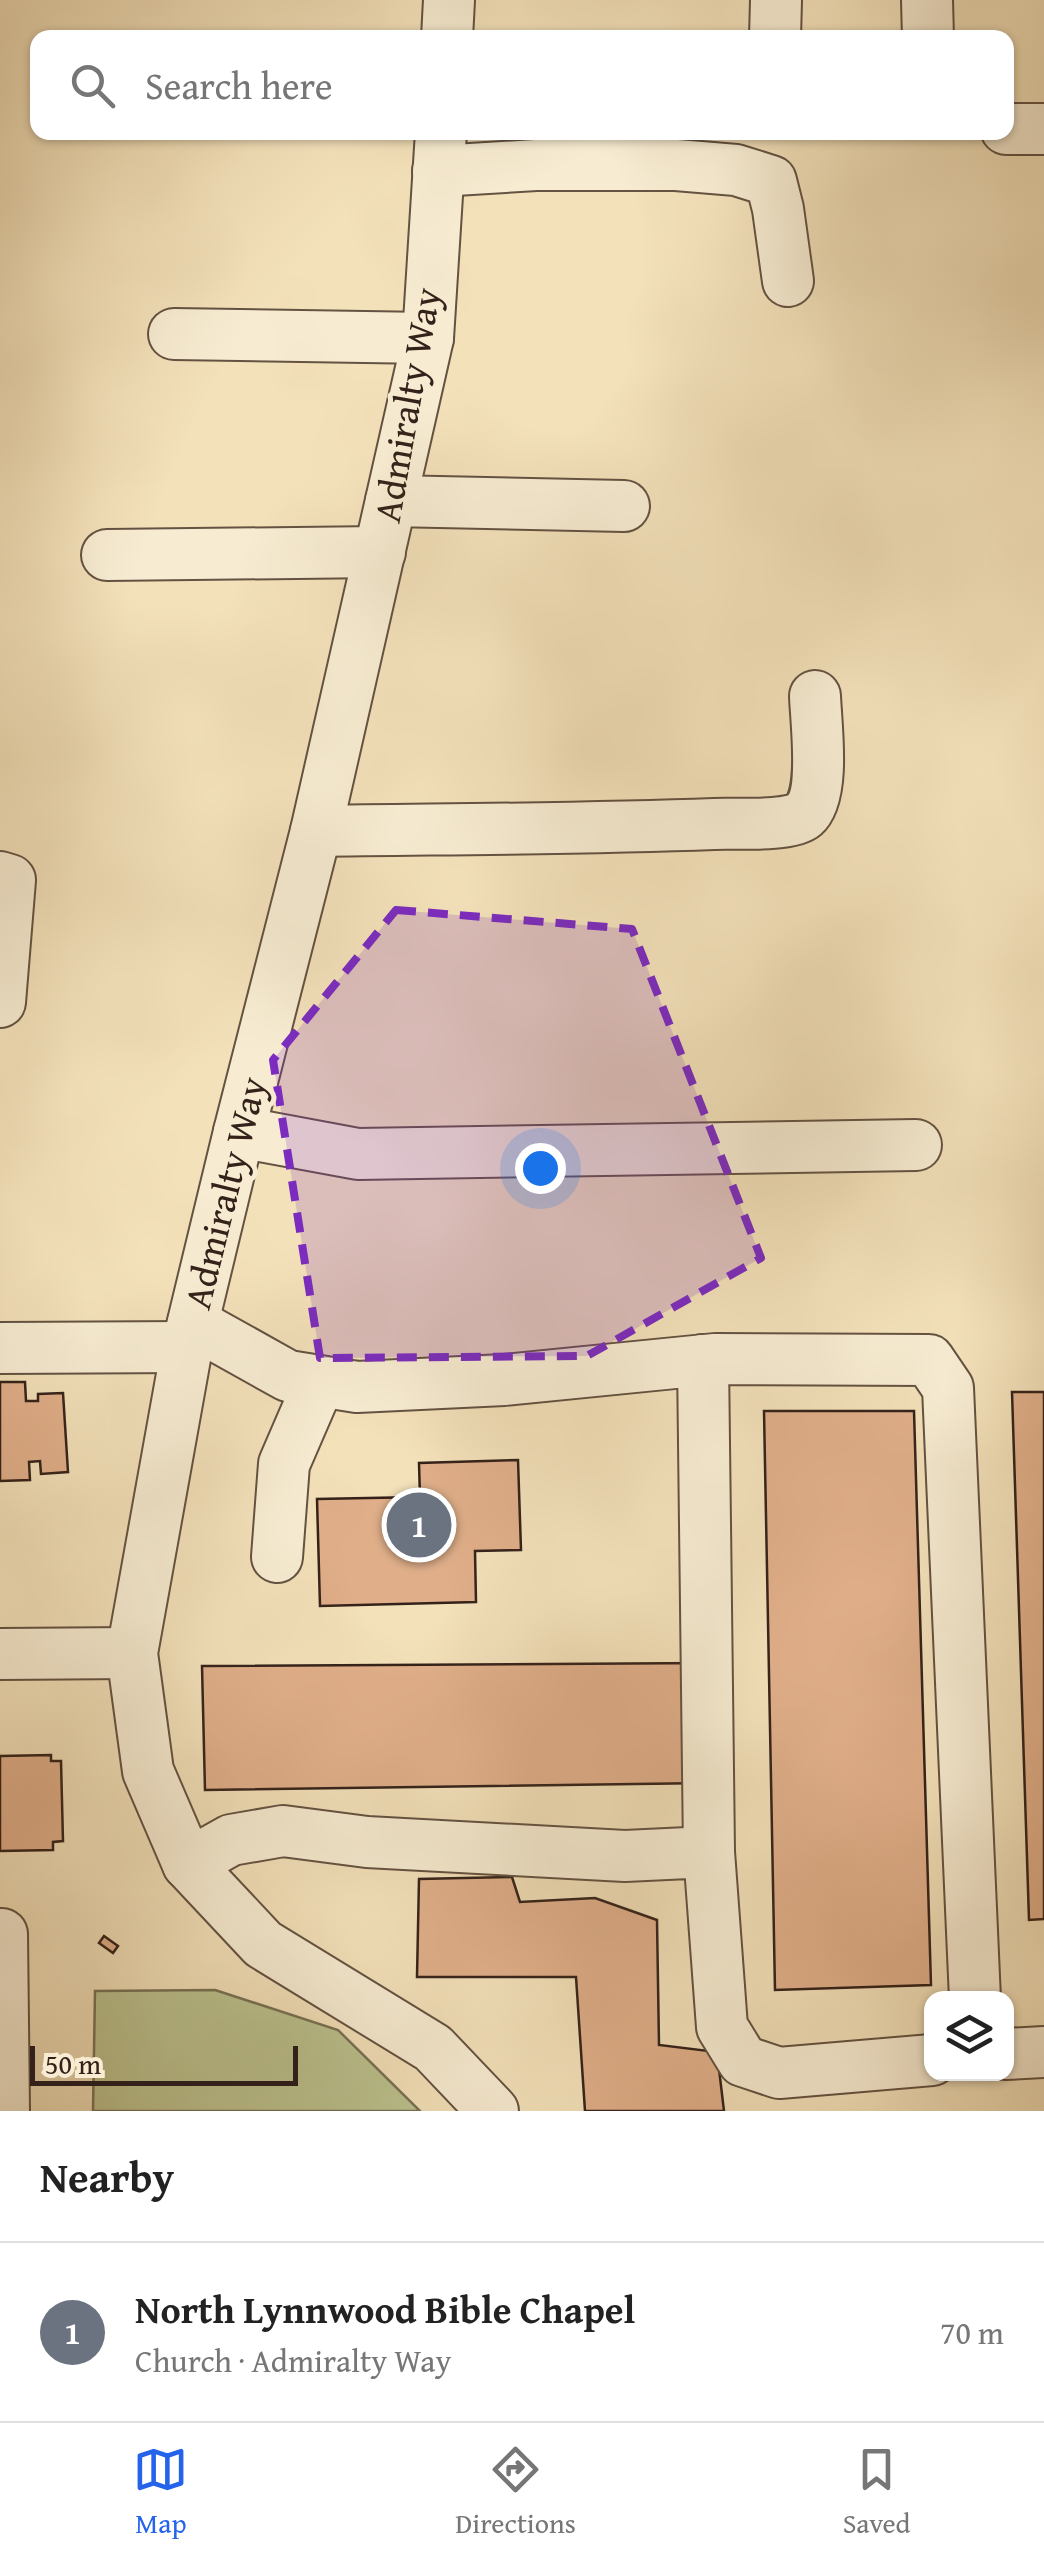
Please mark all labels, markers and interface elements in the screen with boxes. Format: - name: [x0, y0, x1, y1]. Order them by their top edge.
- search box: [30, 30, 1014, 140]
- text: Search here: [145, 57, 333, 113]
- icon: search: [65, 58, 120, 113]
- street label: Admiralty Way: [358, 283, 454, 527]
- street label: Admiralty Way: [168, 1071, 280, 1315]
- your location: [515, 1143, 566, 1194]
- pin: 1: [386, 1488, 452, 1562]
- map controls: [924, 1991, 1014, 2081]
- button: layers: [924, 1991, 1014, 2081]
- scale bar: [30, 2041, 298, 2086]
- text: 50 m: [45, 2043, 101, 2084]
- text: Nearby: [40, 2146, 174, 2207]
- text: North Lynnwood Bible Chapel: [135, 2281, 635, 2337]
- text: 1: [64, 2309, 81, 2356]
- text: 70 m: [940, 2309, 1004, 2356]
- text: Church · Admiralty Way: [135, 2337, 451, 2384]
- tab: Map: [133, 2442, 188, 2543]
- tab: Directions: [455, 2442, 576, 2543]
- tab: Saved: [843, 2442, 911, 2543]

